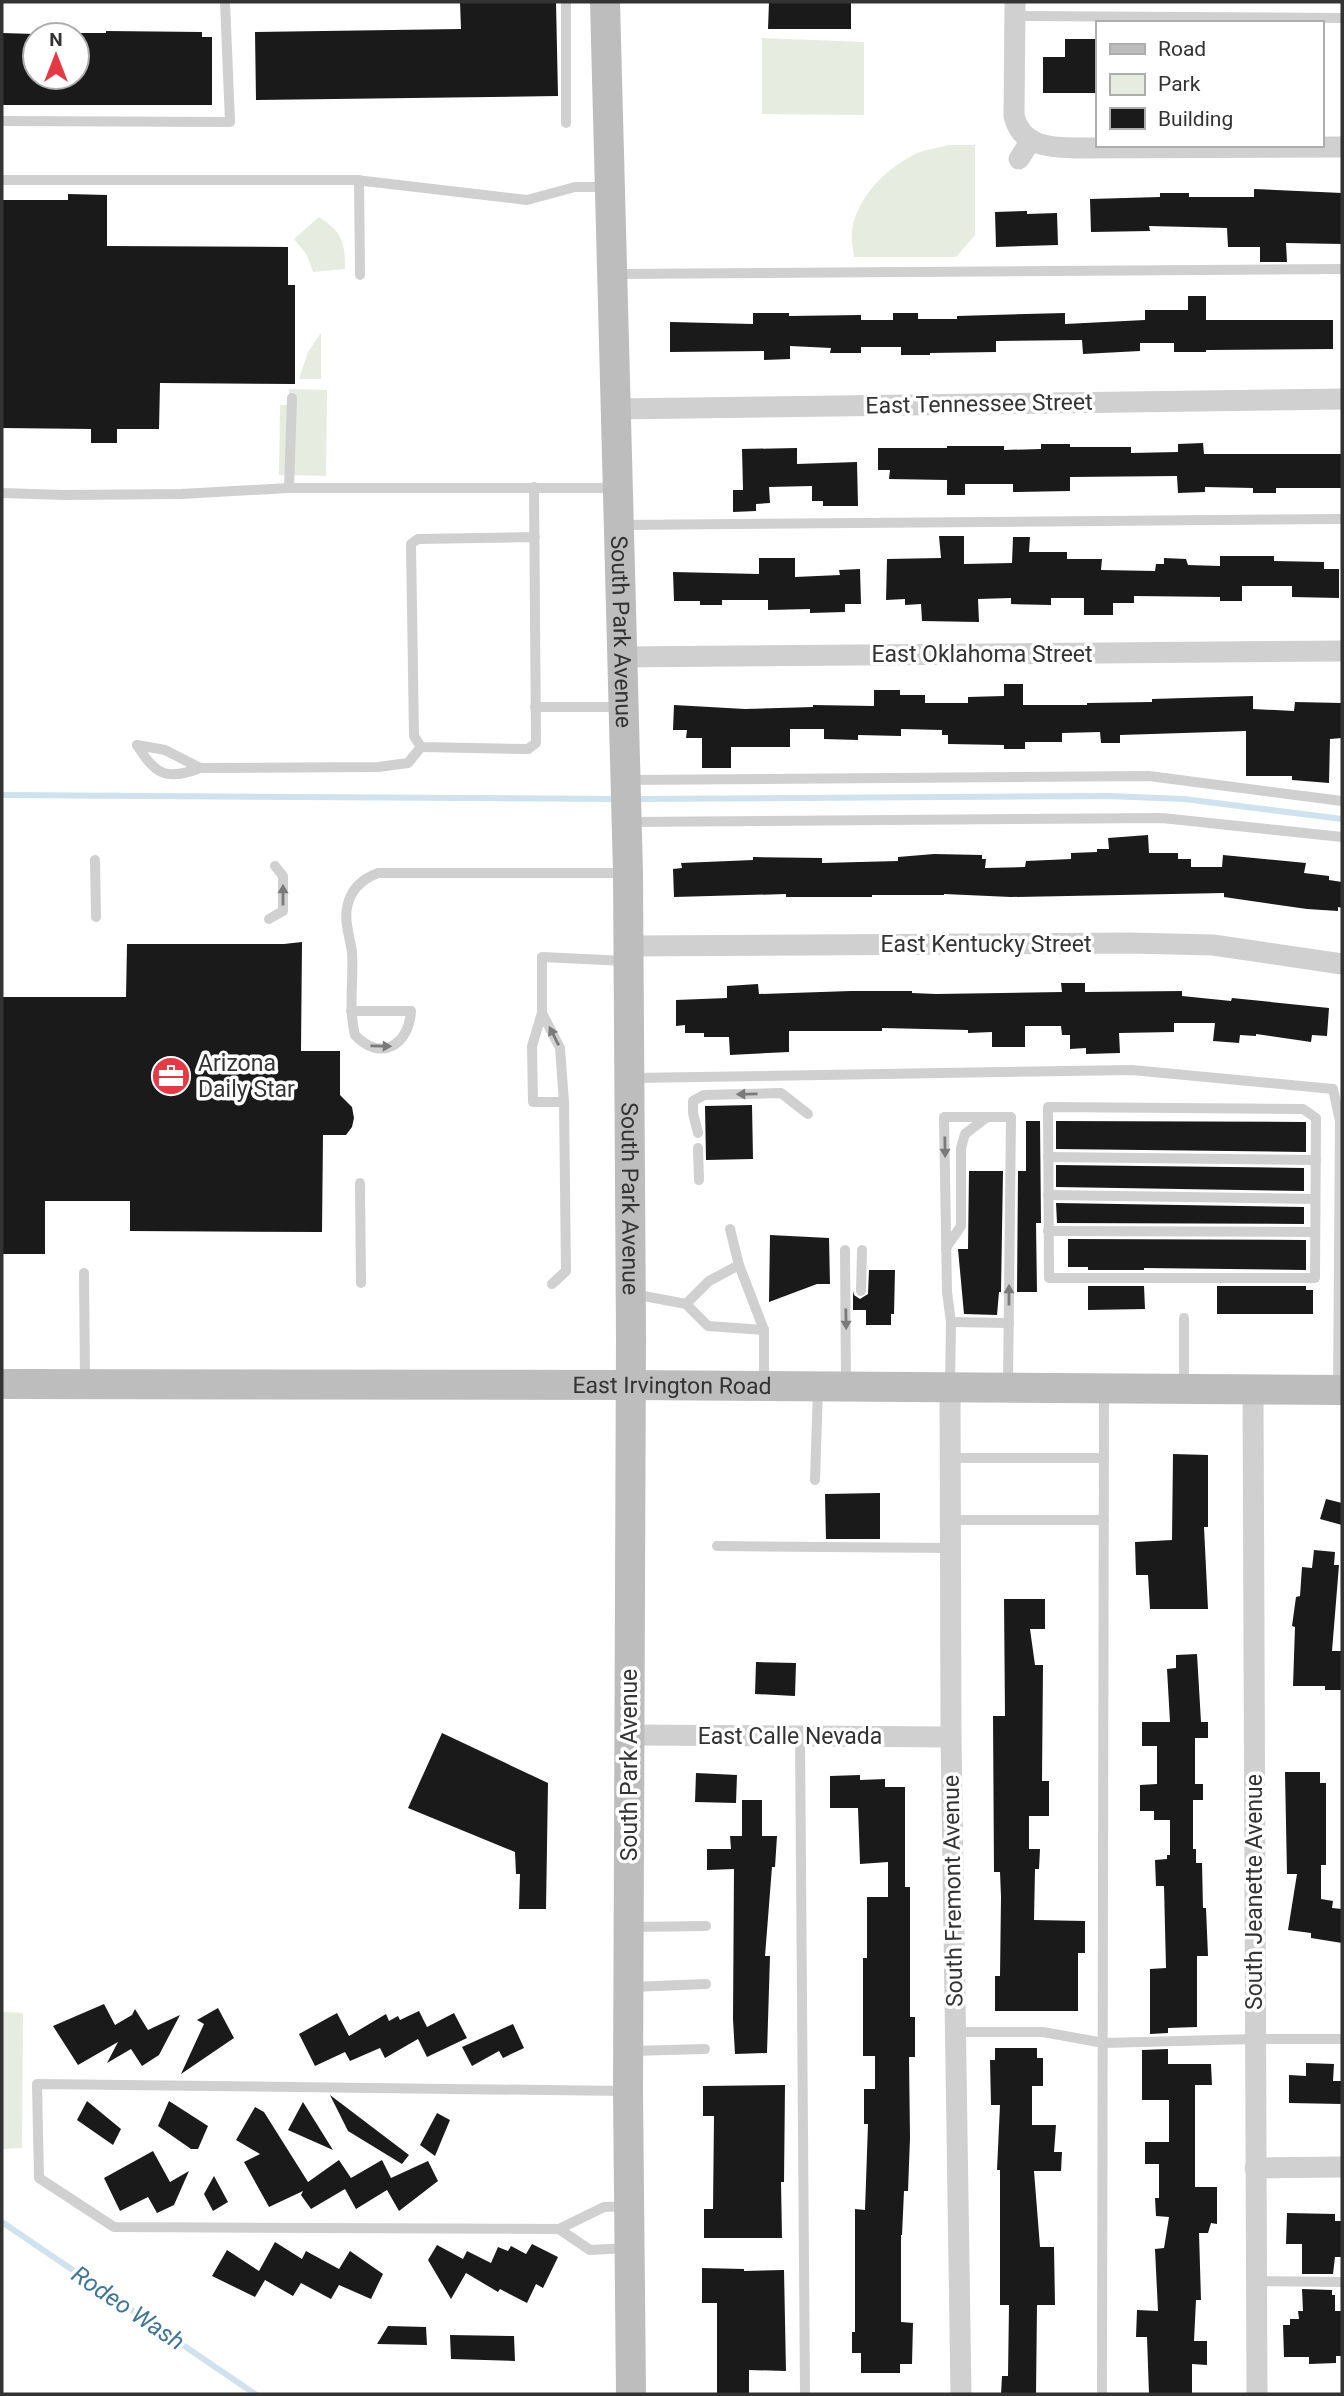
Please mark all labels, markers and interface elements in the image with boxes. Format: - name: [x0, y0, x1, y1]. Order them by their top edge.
- north arrow: [21, 21, 91, 91]
- legend: [1096, 21, 1323, 147]
- text: N: [49, 28, 63, 51]
- text: Road: [1158, 37, 1206, 61]
- text: Park: [1158, 72, 1201, 96]
- text: Building: [1158, 107, 1233, 131]
- street label: East Tennessee Street: [865, 389, 1093, 419]
- street label: South Park Avenue: [606, 535, 638, 728]
- street label: East Oklahoma Street: [871, 641, 1093, 668]
- one-way arrow: [277, 884, 289, 906]
- street label: East Kentucky Street: [881, 931, 1091, 958]
- one-way arrow: [548, 1026, 559, 1046]
- one-way arrow: [370, 1040, 392, 1052]
- place label: Arizona Daily Star: [198, 1050, 295, 1103]
- office icon: Arizona Daily Star: [150, 1055, 192, 1097]
- one-way arrow: [736, 1088, 758, 1100]
- street label: South Park Avenue: [616, 1102, 644, 1295]
- one-way arrow: [939, 1137, 950, 1159]
- one-way arrow: [1003, 1284, 1015, 1306]
- one-way arrow: [840, 1308, 852, 1330]
- street label: East Irvington Road: [572, 1371, 772, 1399]
- street label: South Park Avenue: [616, 1669, 643, 1861]
- street label: East Calle Nevada: [698, 1723, 882, 1750]
- street label: South Jeanette Avenue: [1241, 1774, 1268, 2010]
- street label: South Fremont Avenue: [937, 1775, 969, 2007]
- water label: Rodeo Wash: [66, 2260, 190, 2356]

